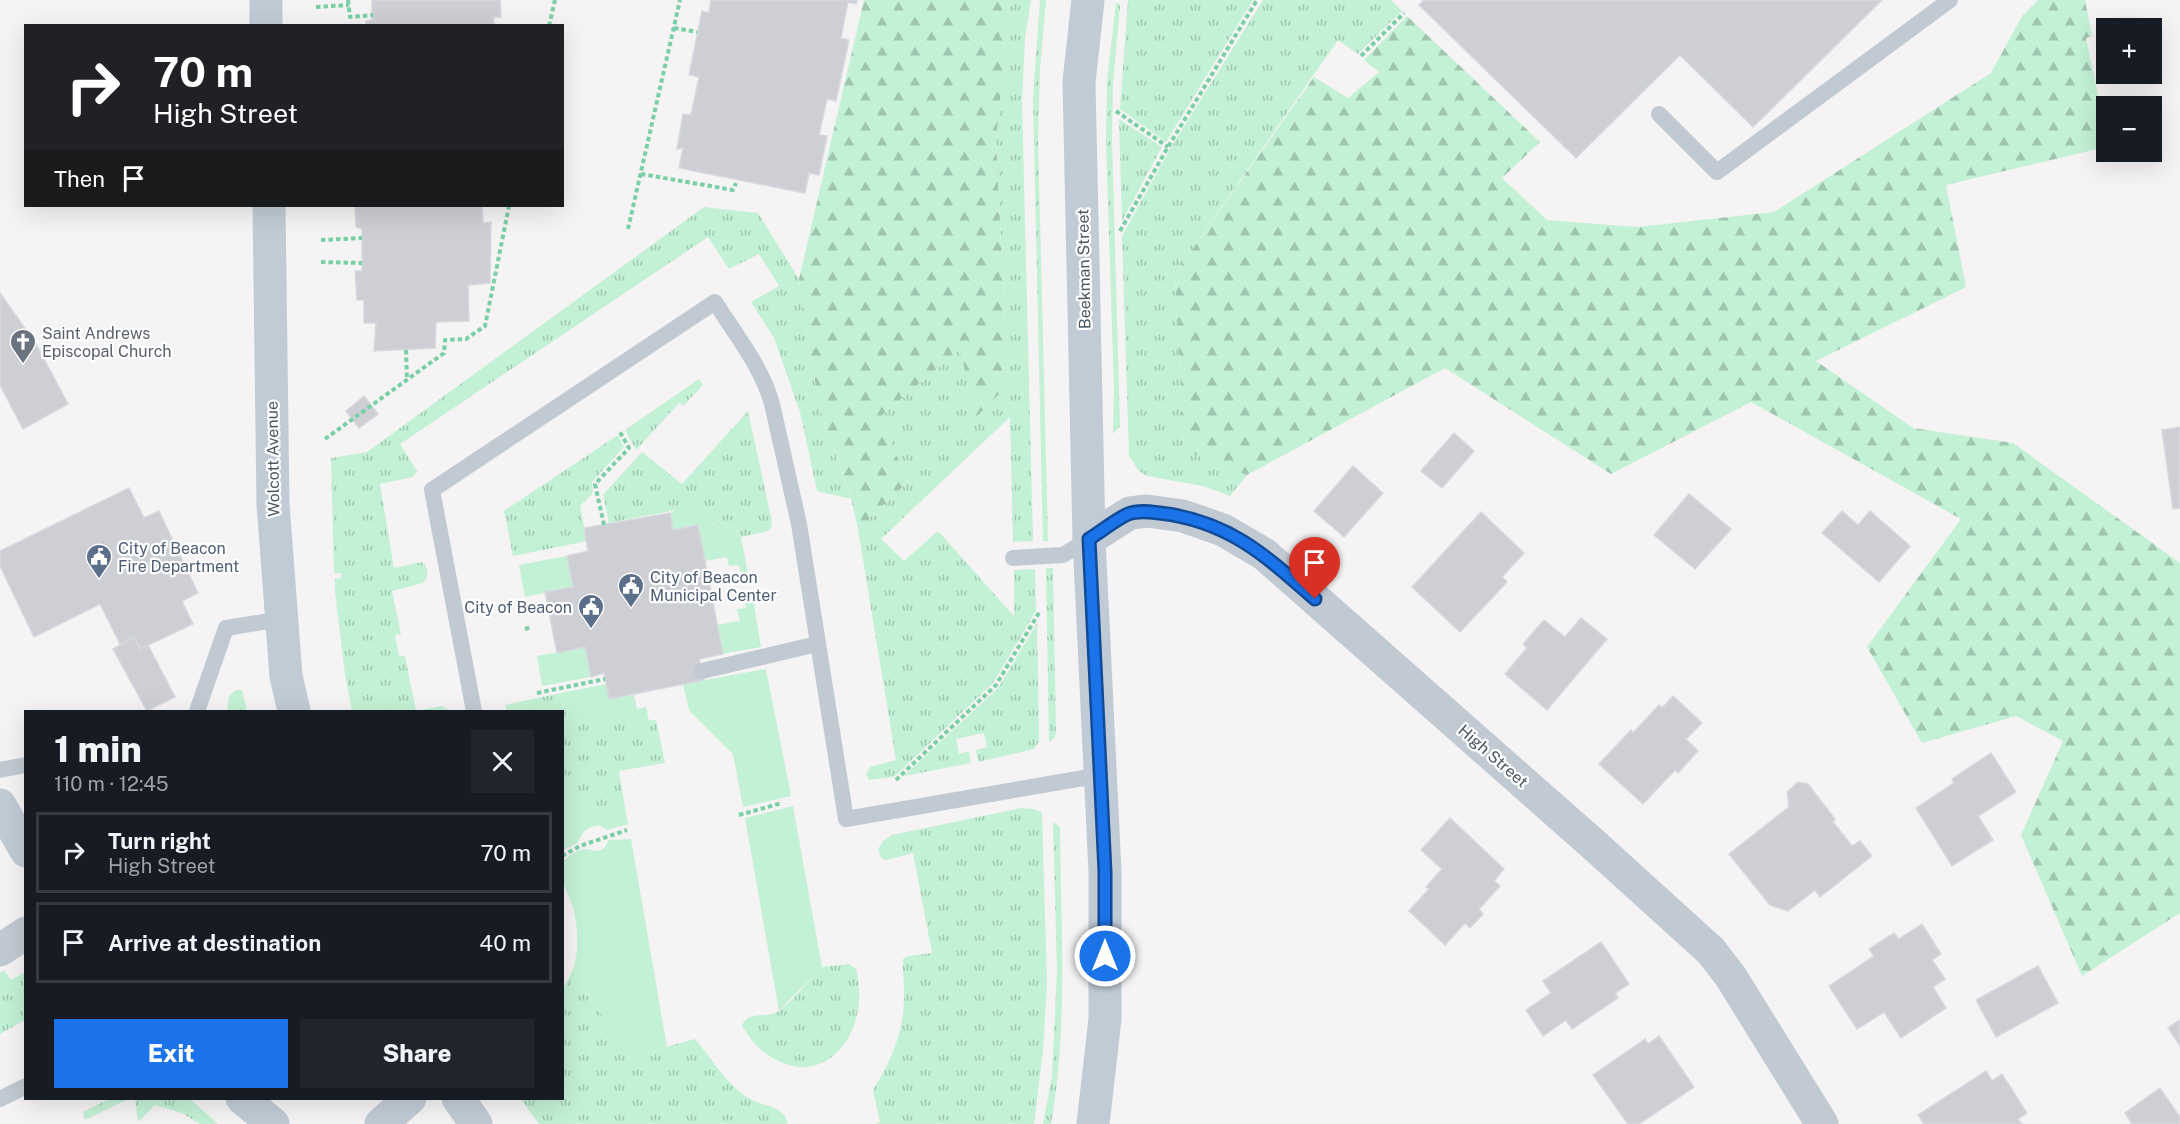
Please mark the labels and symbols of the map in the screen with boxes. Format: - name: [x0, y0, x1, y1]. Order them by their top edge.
- street label: Beekman Street: [1073, 209, 1095, 329]
- place label: Saint Andrews Episcopal Church: [42, 324, 172, 361]
- church icon: Saint Andrews Episcopal Church: [8, 327, 38, 365]
- street label: Wolcott Avenue: [262, 401, 284, 517]
- pin: [1289, 537, 1340, 599]
- place label: City of Beacon Fire Department: [118, 539, 239, 576]
- public building icon: City of Beacon Fire Department: [84, 542, 114, 580]
- place label: City of Beacon Municipal Center: [650, 568, 777, 605]
- public building icon: City of Beacon Municipal Center: [616, 571, 646, 609]
- public building icon: City of Beacon: [576, 592, 606, 630]
- place label: City of Beacon: [464, 598, 572, 617]
- street label: High Street: [1454, 721, 1532, 791]
- position arrow: [1073, 924, 1137, 988]

